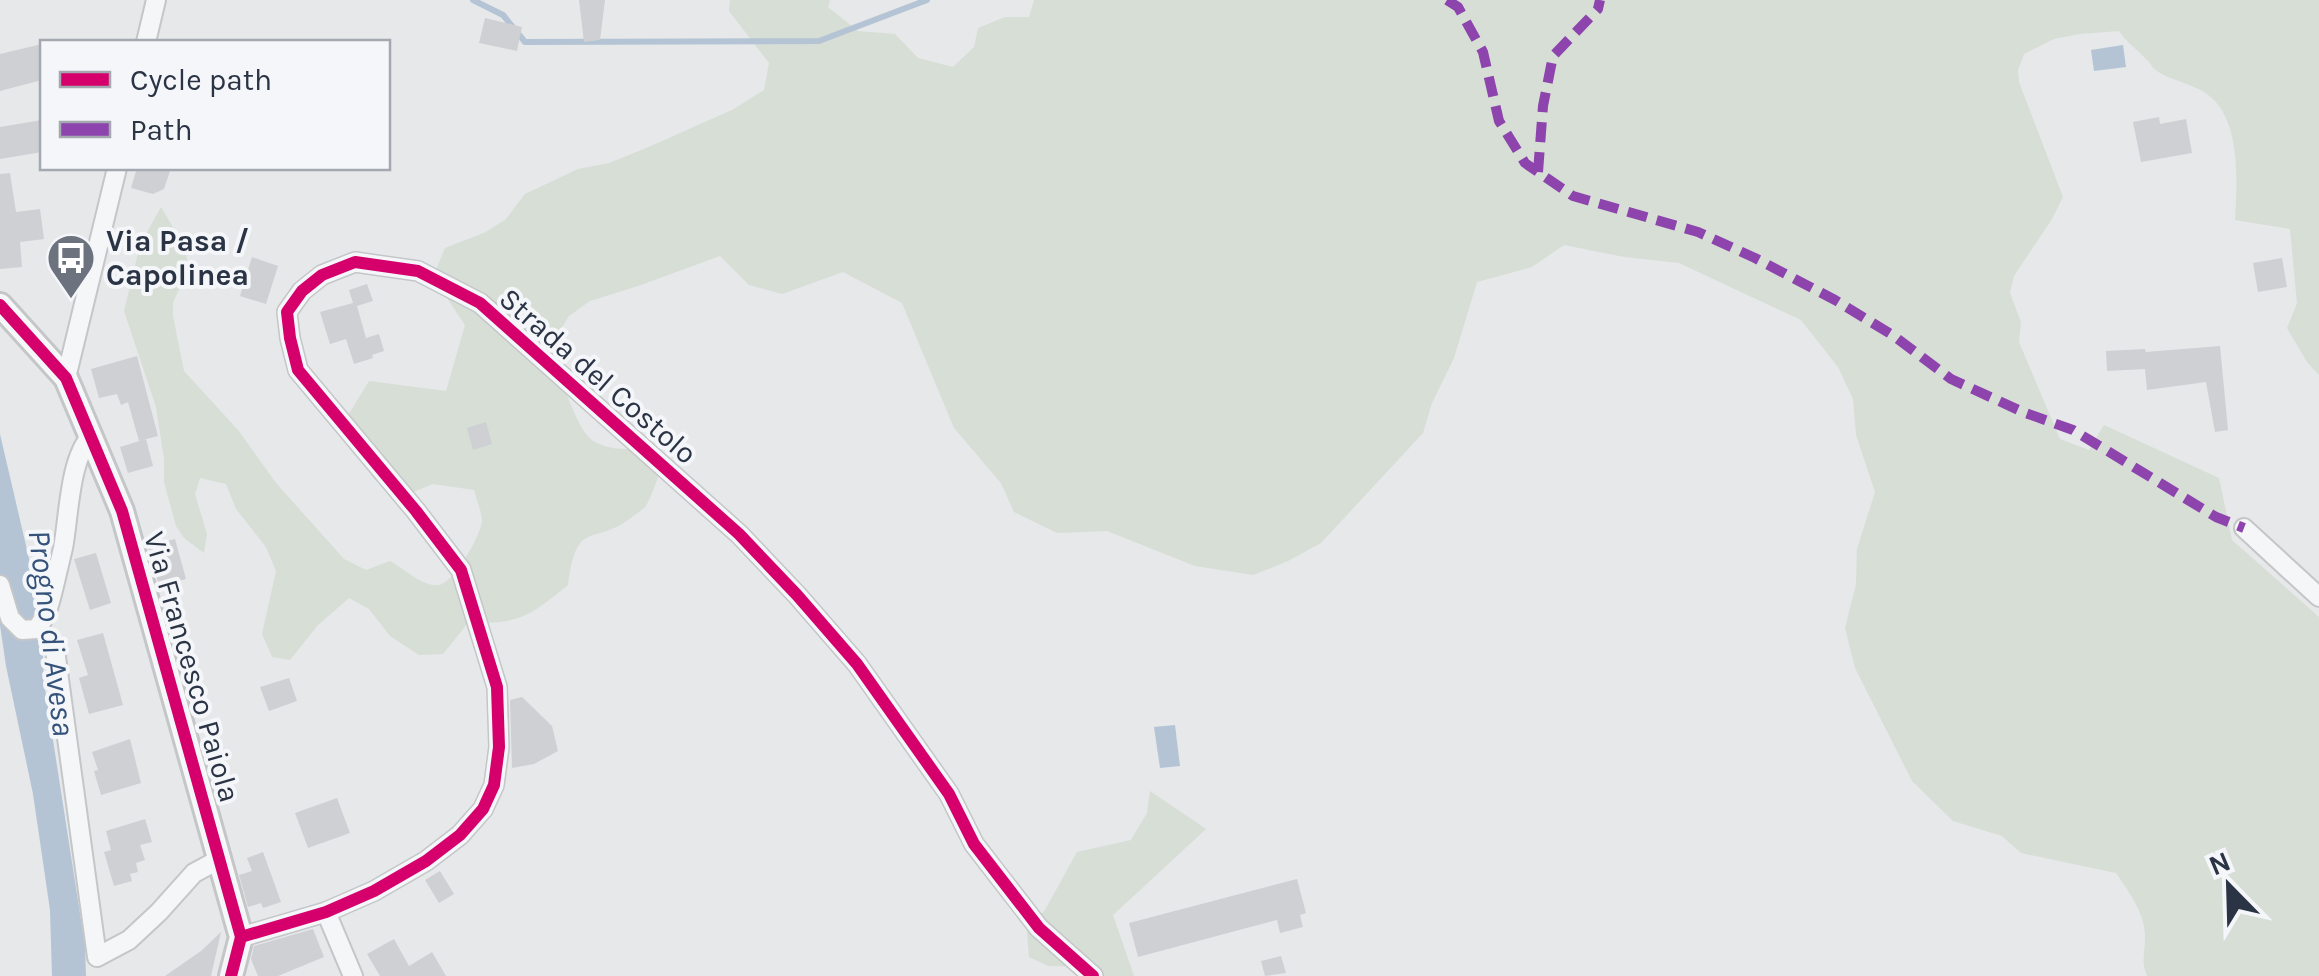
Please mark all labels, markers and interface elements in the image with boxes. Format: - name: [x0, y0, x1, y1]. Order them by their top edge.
- legend: [40, 40, 390, 170]
- text: Cycle path: [130, 62, 272, 98]
- text: Path: [130, 112, 193, 148]
- place label: Via Pasa / Capolinea: [106, 223, 249, 293]
- bus stop icon: Via Pasa / Capolinea: [45, 232, 97, 300]
- street label: Strada del Costolo: [492, 280, 704, 472]
- water label: Progno di Avesa: [20, 528, 83, 738]
- street label: Via Francesco Paiola: [136, 528, 248, 806]
- north arrow: [2179, 836, 2279, 936]
- text: N: [2204, 844, 2235, 883]

